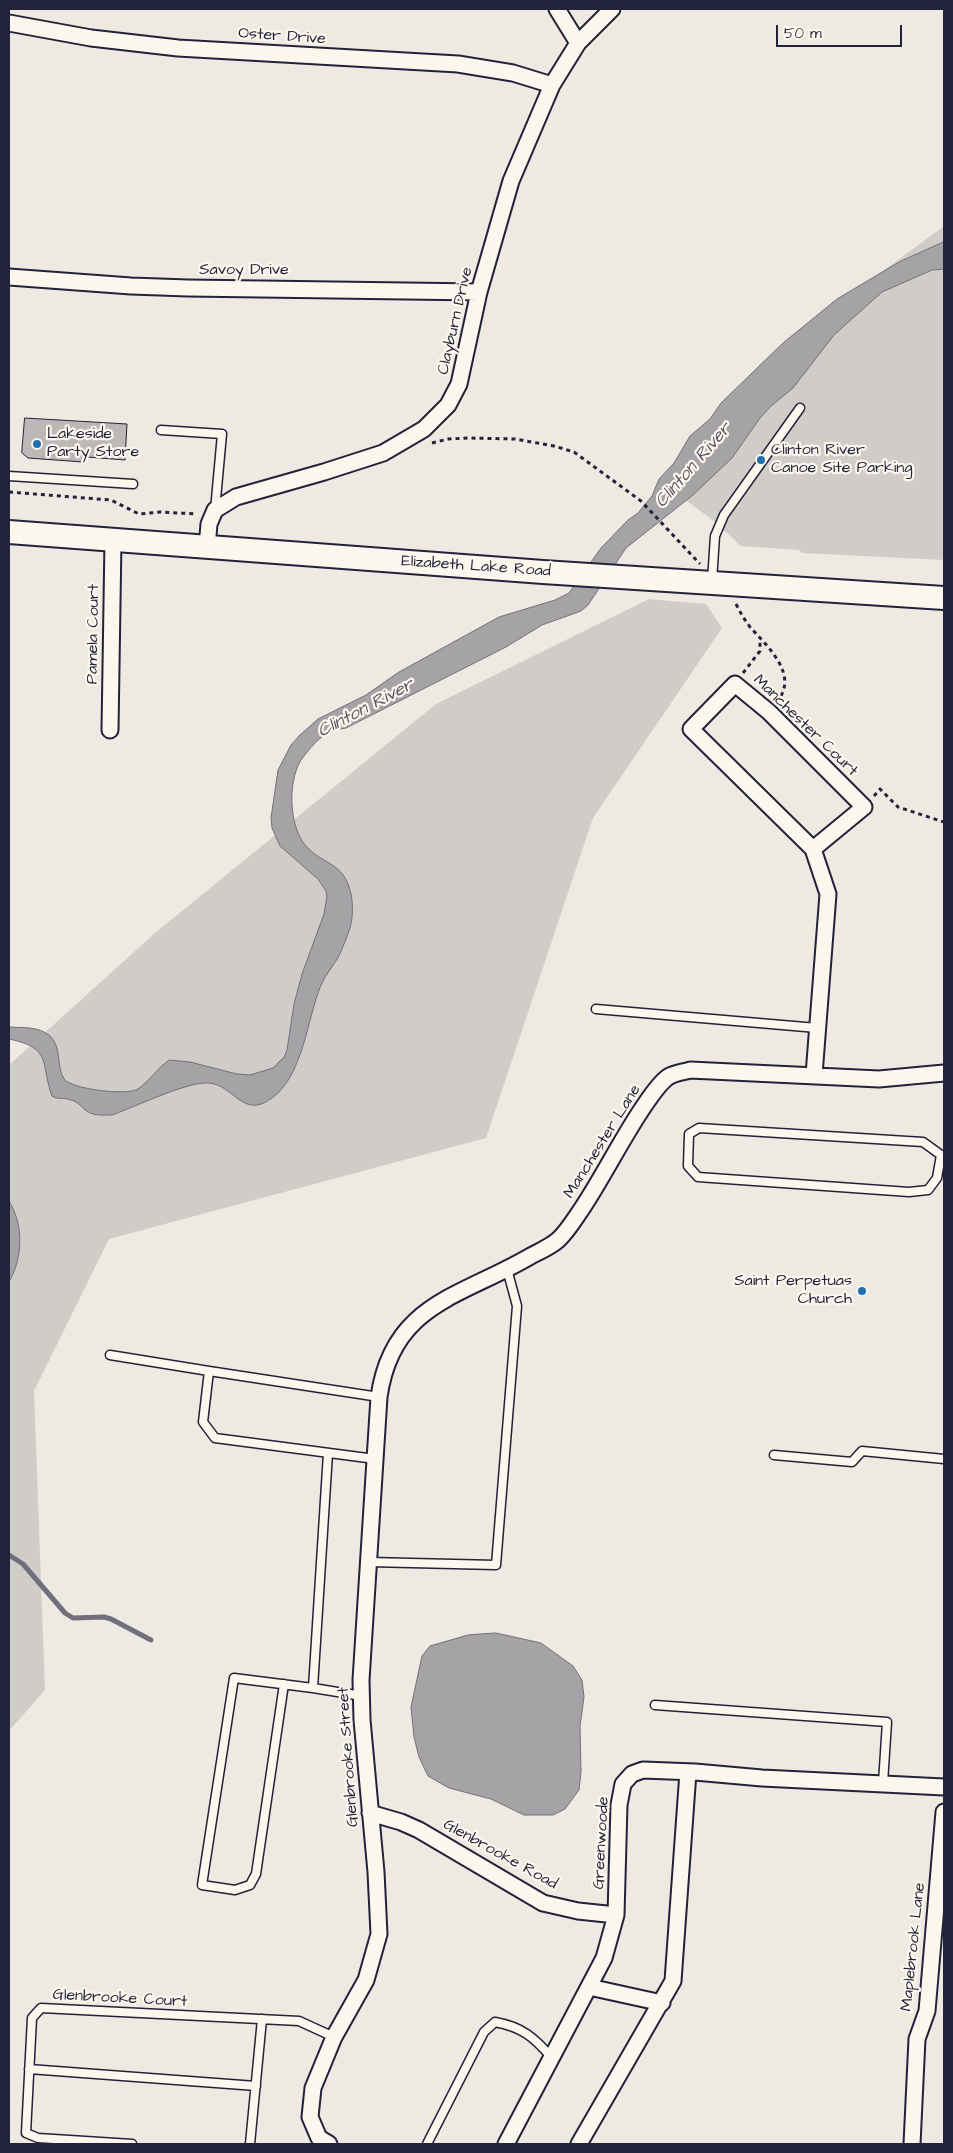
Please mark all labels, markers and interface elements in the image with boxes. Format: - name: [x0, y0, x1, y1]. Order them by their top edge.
- scale bar: [778, 15, 904, 47]
- text: 50 m: [784, 23, 822, 44]
- street label: Oster Drive: [238, 24, 326, 50]
- street label: Savoy Drive: [199, 261, 289, 281]
- street label: Clayburn Drive: [434, 265, 478, 377]
- water label: Clinton River: [651, 419, 737, 513]
- place label: Lakeside Party Store: [47, 425, 139, 463]
- marker: Lakeside Party Store: [31, 438, 43, 450]
- place label: Clinton River Canoe Site Parking: [771, 441, 912, 479]
- marker: Clinton River Canoe Site Parking: [755, 454, 767, 466]
- street label: Elizabeth Lake Road: [401, 552, 551, 582]
- street label: Pamela Court: [84, 584, 104, 684]
- street label: Manchester Court: [749, 671, 861, 781]
- water label: Clinton River: [314, 675, 418, 743]
- street label: Manchester Lane: [560, 1082, 646, 1202]
- place label: Saint Perpetuas Church: [734, 1272, 852, 1310]
- marker: Saint Perpetuas Church: [856, 1285, 868, 1297]
- street label: Glenbrooke Street: [335, 1686, 363, 1828]
- street label: Greenwoode: [590, 1796, 614, 1890]
- street label: Glenbrooke Road: [439, 1816, 561, 1894]
- street label: Maplebrook Lane: [898, 1882, 930, 2012]
- street label: Glenbrooke Court: [52, 1986, 188, 2012]

